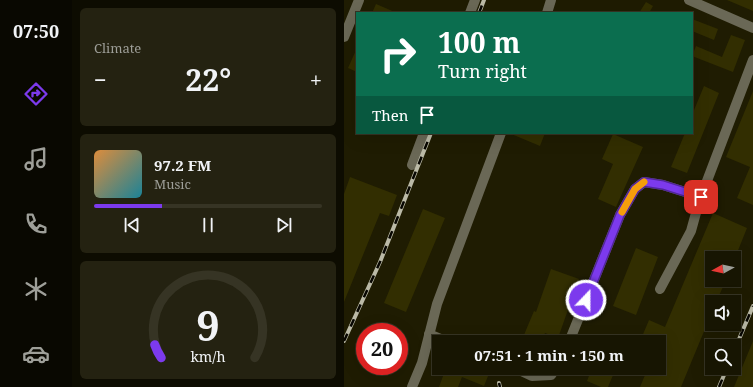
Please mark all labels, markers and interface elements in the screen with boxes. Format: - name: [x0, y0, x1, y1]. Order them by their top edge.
- text: 07:50: [13, 19, 59, 43]
- text: 100 m: [438, 23, 520, 61]
- icon: right: [372, 28, 424, 80]
- text: Climate: [94, 39, 141, 57]
- text: 22°: [185, 59, 231, 100]
- text: Turn right: [438, 59, 527, 83]
- text: −: [94, 64, 107, 94]
- text: +: [310, 64, 322, 94]
- icon: directions: [22, 80, 50, 108]
- icon: arrive: [416, 104, 438, 126]
- text: Then: [372, 105, 408, 125]
- icon: music: [22, 145, 50, 173]
- text: 97.2 FM: [154, 155, 211, 175]
- text: Music: [154, 175, 191, 193]
- pin: [684, 180, 718, 214]
- icon: arrive: [690, 186, 712, 208]
- icon: phone: [22, 210, 50, 238]
- icon: previous: [121, 214, 143, 236]
- icon: pause: [197, 214, 219, 236]
- icon: next: [273, 214, 295, 236]
- north arrow: [705, 251, 741, 287]
- map controls: [705, 251, 741, 375]
- icon: climate: [22, 275, 50, 303]
- position arrow: [565, 279, 607, 321]
- button: sound: [705, 295, 741, 331]
- text: 9: [196, 297, 220, 353]
- speed limit sign: 20: [356, 323, 408, 375]
- button: search: [705, 339, 741, 375]
- icon: car: [22, 340, 50, 368]
- text: 07:51 · 1 min · 150 m: [474, 345, 624, 365]
- text: km/h: [190, 346, 226, 365]

